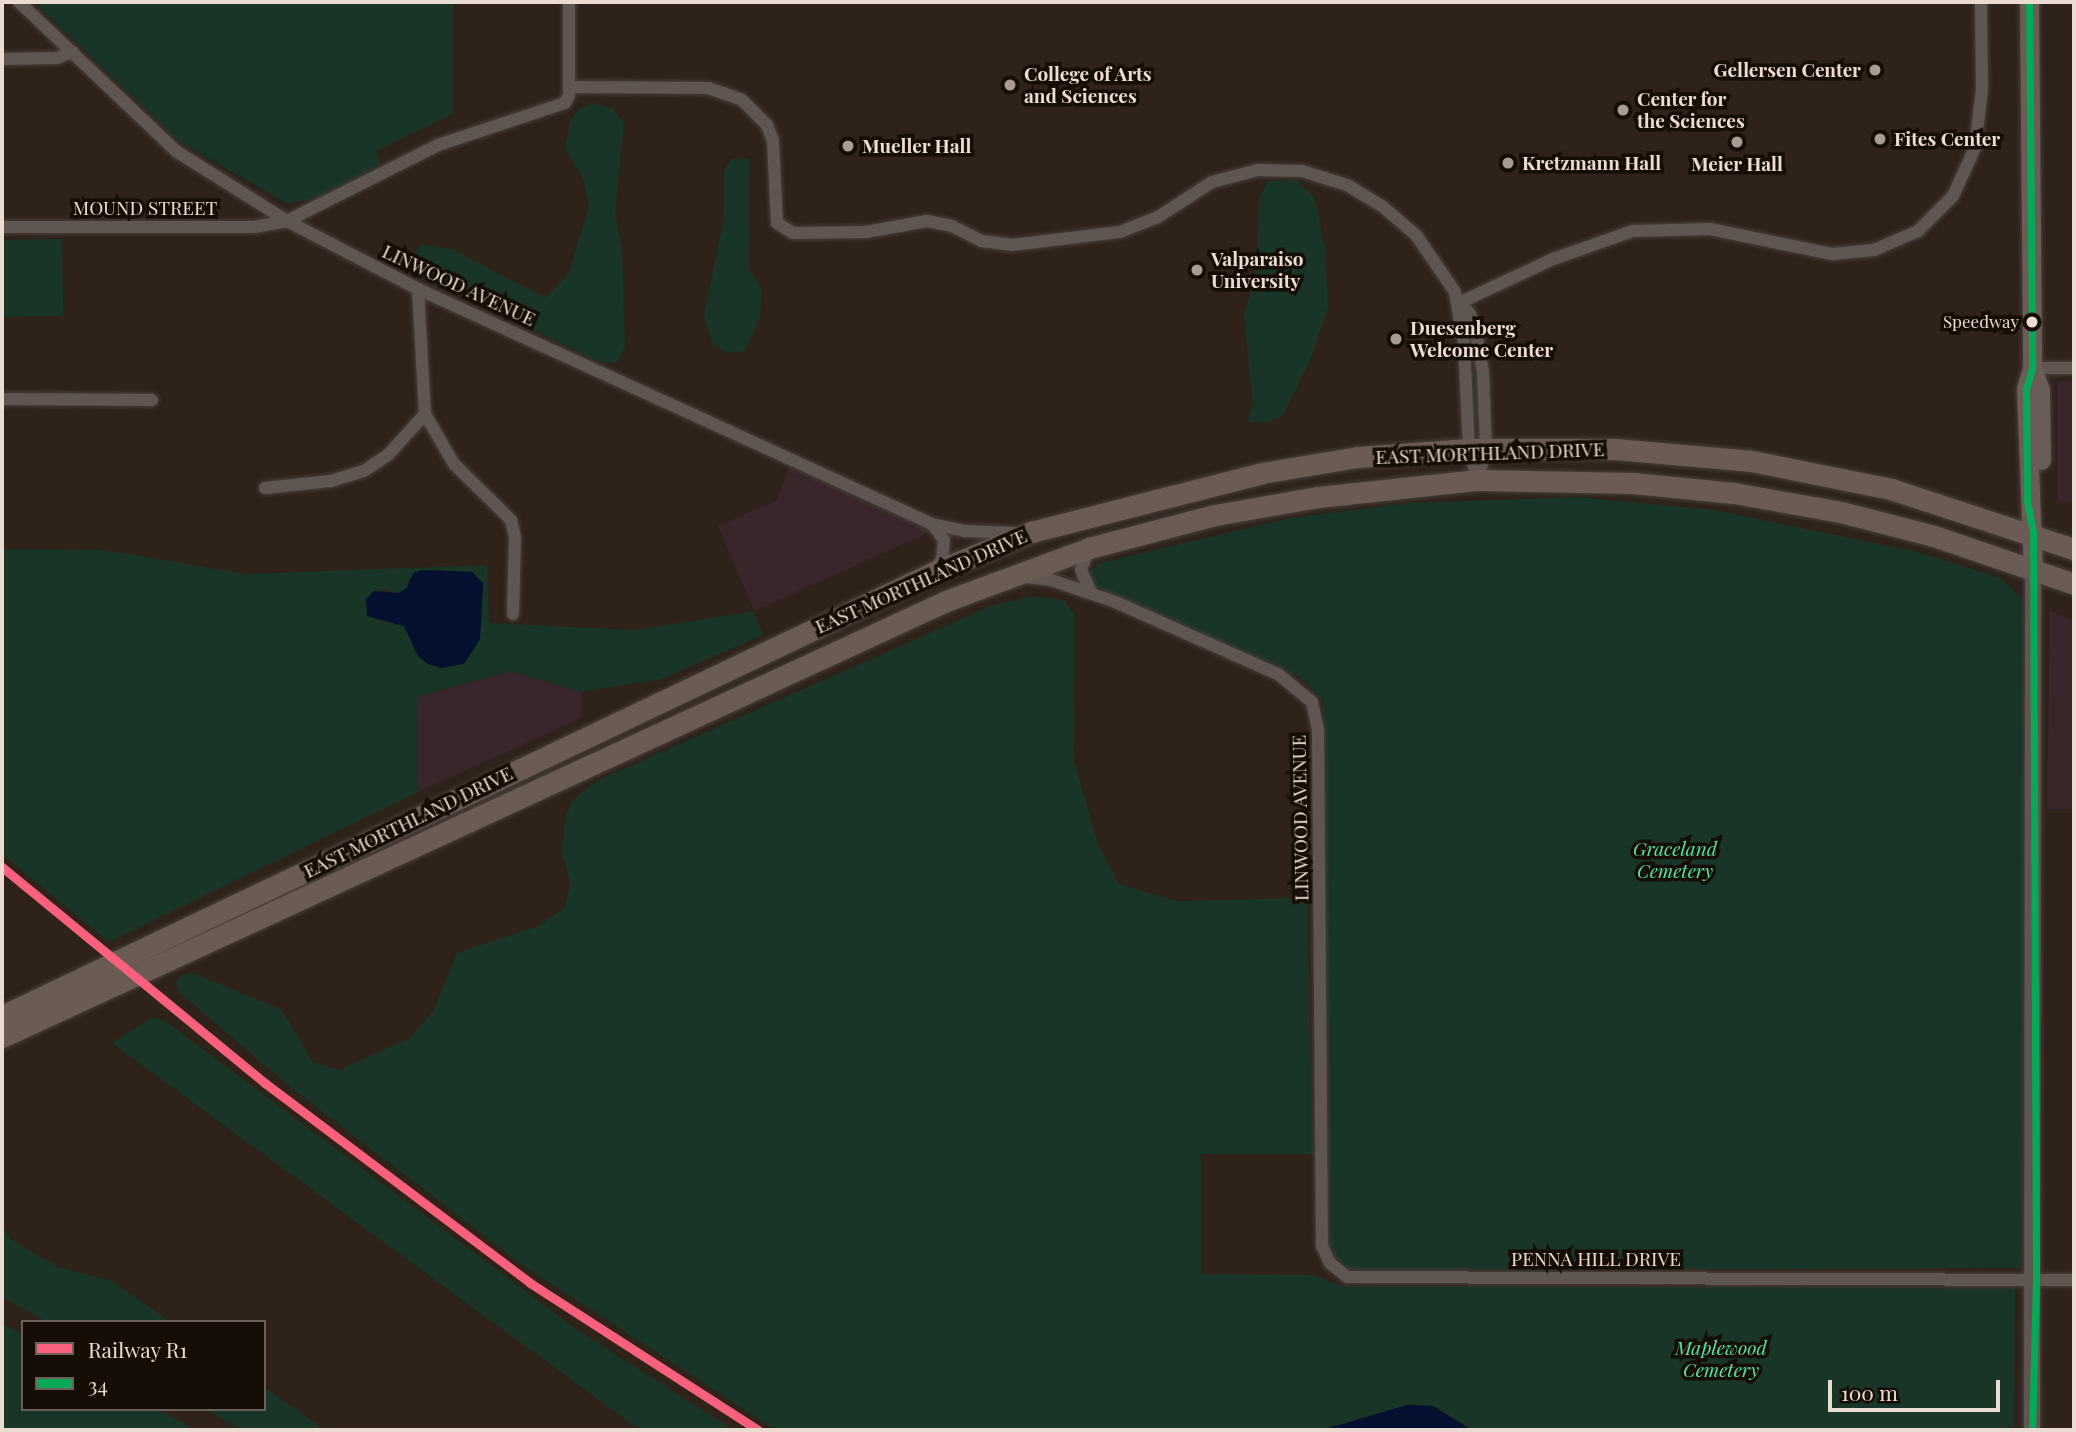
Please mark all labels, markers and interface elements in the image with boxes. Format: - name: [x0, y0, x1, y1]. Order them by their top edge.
- place label: Gellersen Center: [1714, 59, 1861, 81]
- marker: Gellersen Center: [1867, 62, 1883, 78]
- place label: College of Arts and Sciences: [1024, 63, 1152, 107]
- marker: College of Arts and Sciences: [1002, 77, 1018, 93]
- place label: Center for the Sciences: [1637, 88, 1745, 132]
- marker: Center for the Sciences: [1615, 102, 1631, 118]
- place label: Fites Center: [1894, 128, 2000, 150]
- marker: Fites Center: [1872, 131, 1888, 147]
- marker: Meier Hall: [1729, 134, 1745, 150]
- place label: Mueller Hall: [862, 135, 972, 157]
- marker: Mueller Hall: [840, 138, 856, 154]
- place label: Kretzmann Hall: [1522, 152, 1661, 174]
- place label: Meier Hall: [1691, 153, 1783, 175]
- marker: Kretzmann Hall: [1500, 155, 1516, 171]
- street label: MOUND STREET: [73, 197, 217, 219]
- street label: LINWOOD AVENUE: [379, 239, 539, 331]
- place label: Valparaiso University: [1211, 248, 1304, 292]
- marker: Valparaiso University: [1189, 262, 1205, 278]
- place label: Speedway: [1943, 312, 2019, 332]
- marker: Speedway: [2025, 315, 2039, 329]
- place label: Duesenberg Welcome Center: [1410, 317, 1553, 361]
- marker: Duesenberg Welcome Center: [1388, 331, 1404, 347]
- street label: EAST MORTHLAND DRIVE: [1375, 438, 1605, 468]
- street label: EAST MORTHLAND DRIVE: [812, 524, 1030, 638]
- street label: LINWOOD AVENUE: [1287, 734, 1313, 902]
- street label: EAST MORTHLAND DRIVE: [300, 761, 516, 883]
- park label: Graceland Cemetery: [1633, 838, 1717, 882]
- street label: PENNA HILL DRIVE: [1511, 1248, 1681, 1270]
- legend: [21, 1320, 266, 1411]
- text: Railway R1: [88, 1335, 187, 1363]
- park label: Maplewood Cemetery: [1675, 1337, 1767, 1381]
- scale bar: [1831, 1366, 2002, 1410]
- text: 34: [88, 1370, 108, 1398]
- text: 100 m: [1841, 1378, 1898, 1406]

